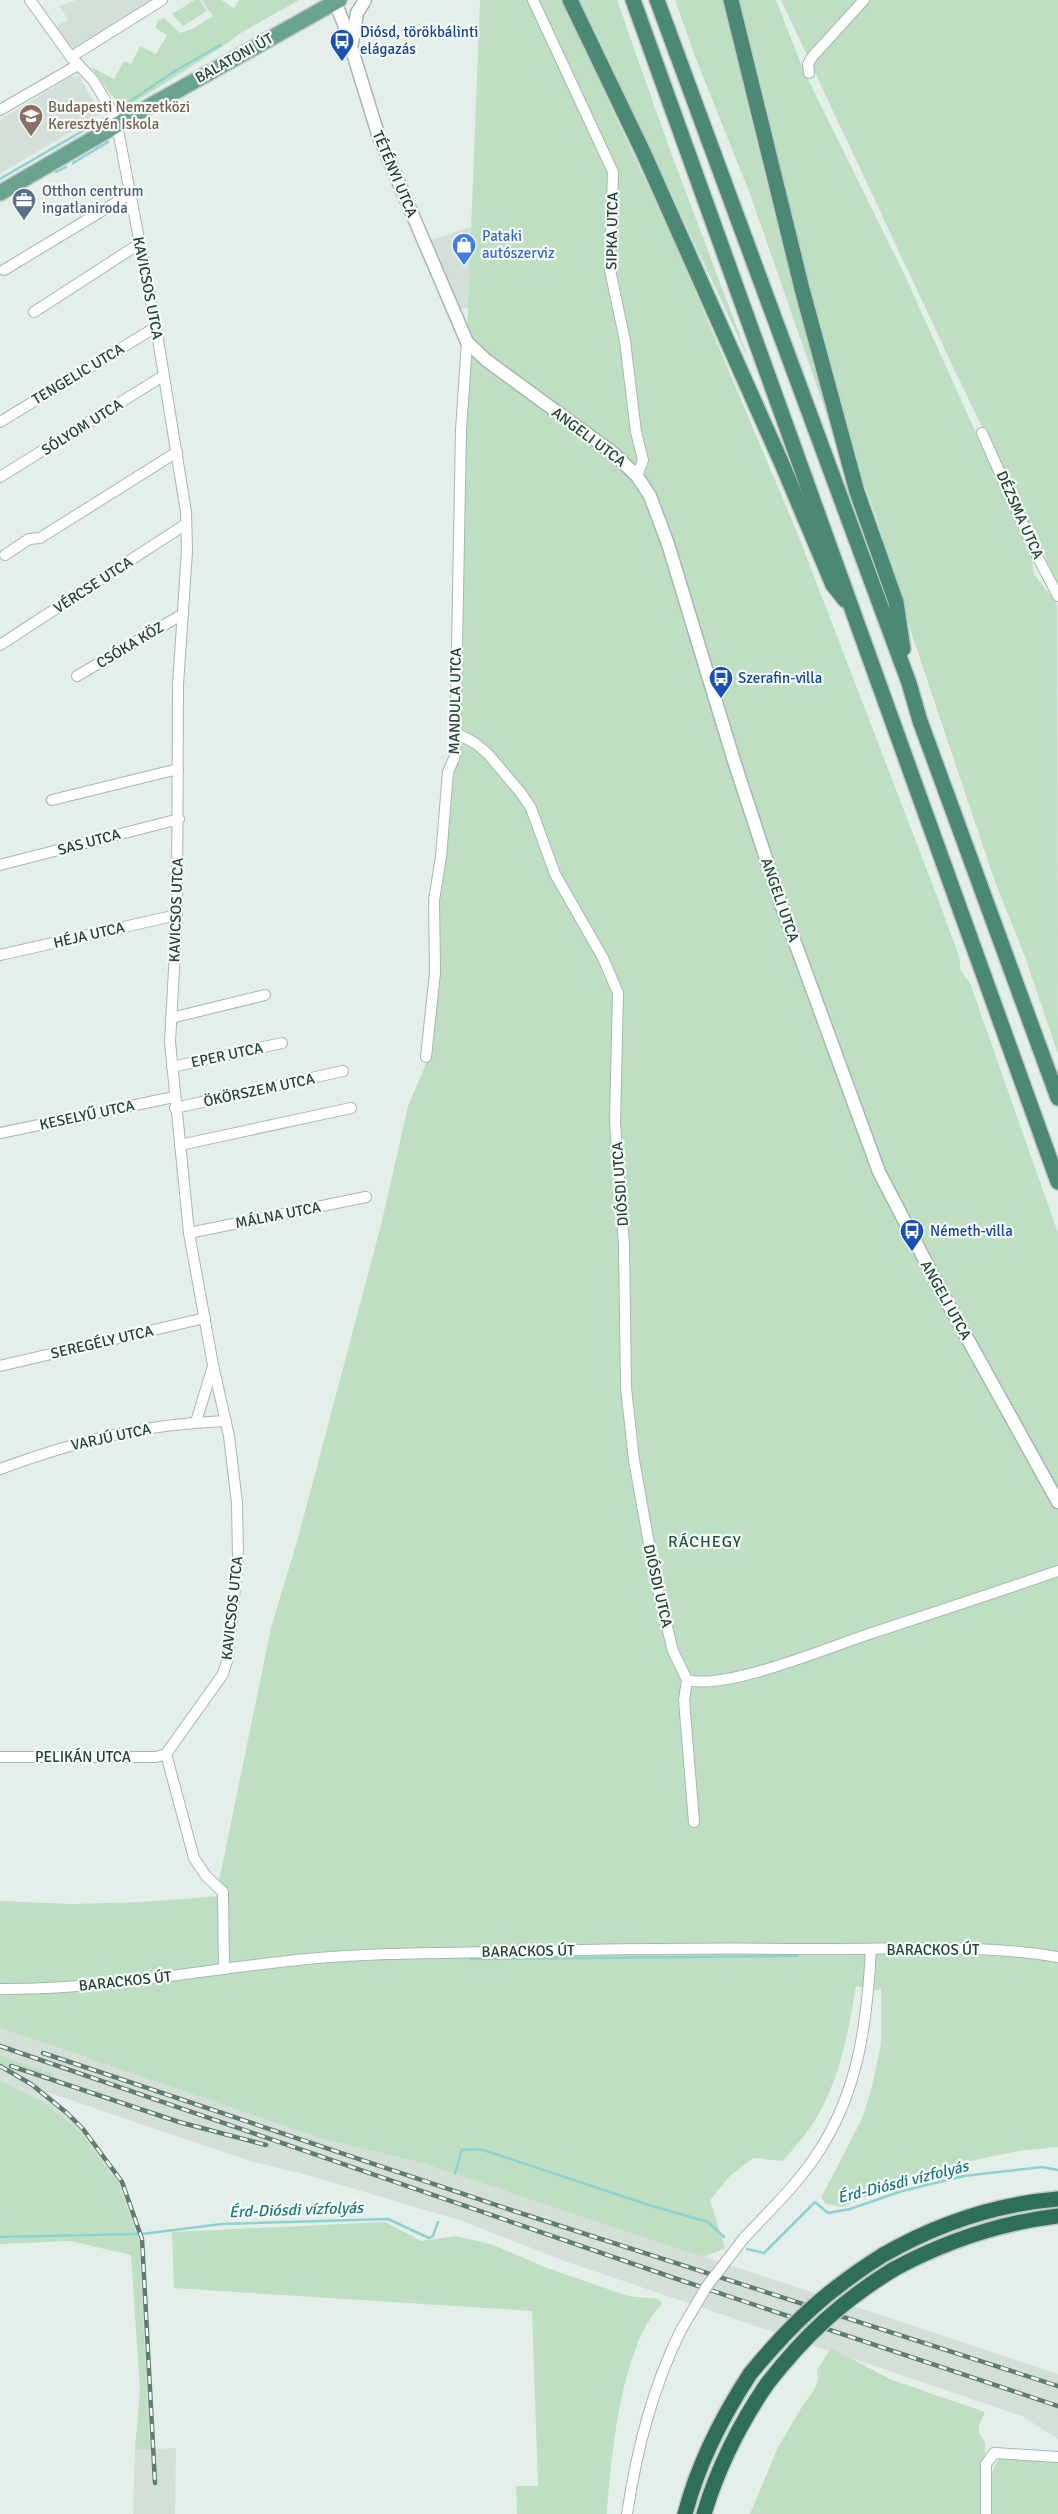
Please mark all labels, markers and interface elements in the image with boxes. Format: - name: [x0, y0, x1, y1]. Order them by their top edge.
- place label: Diósd, törökbálinti elágazás: [360, 23, 478, 58]
- street label: BALATONI ÚT: [191, 28, 277, 87]
- bus stop icon: Diósd, törökbálinti elágazás: [329, 28, 355, 62]
- place label: Budapesti Nemzetközi Keresztyén Iskola: [48, 98, 190, 133]
- school or university icon: Budapesti Nemzetközi Keresztyén Iskola: [18, 103, 44, 137]
- street label: TÉTÉNYI UTCA: [369, 128, 422, 220]
- place label: Otthon centrum ingatlaniroda: [42, 182, 143, 217]
- office icon: Otthon centrum ingatlaniroda: [11, 187, 37, 221]
- street label: SIPKA UTCA: [602, 192, 622, 270]
- place label: Pataki autószerviz: [482, 227, 555, 262]
- shop icon: Pataki autószerviz: [451, 232, 477, 266]
- street label: KAVICSOS UTCA: [129, 235, 167, 341]
- street label: TENGELIC UTCA: [29, 340, 127, 408]
- street label: SÓLYOM UTCA: [38, 394, 126, 459]
- street label: ANGELI UTCA: [548, 403, 630, 471]
- street label: DÉZSMA UTCA: [993, 468, 1048, 562]
- street label: VÉRCSE UTCA: [50, 552, 136, 617]
- street label: CSÓKA KÖZ: [92, 617, 167, 672]
- street label: MANDULA UTCA: [445, 648, 465, 754]
- bus stop icon: Szerafin-villa: [708, 665, 734, 699]
- place label: Szerafin-villa: [738, 669, 822, 687]
- street label: SAS UTCA: [56, 825, 122, 859]
- street label: ANGELI UTCA: [757, 855, 803, 945]
- street label: KAVICSOS UTCA: [165, 857, 187, 963]
- street label: HÉJA UTCA: [51, 917, 126, 952]
- street label: EPER UTCA: [189, 1039, 265, 1071]
- street label: ÖKÖRSZEM UTCA: [202, 1069, 316, 1111]
- street label: KESELYŰ UTCA: [38, 1095, 136, 1134]
- street label: DIÓSDI UTCA: [607, 1141, 632, 1227]
- street label: MÁLNA UTCA: [233, 1197, 322, 1232]
- bus stop icon: Németh-villa: [899, 1218, 925, 1252]
- place label: Németh-villa: [930, 1222, 1013, 1240]
- street label: ANGELI UTCA: [917, 1257, 975, 1343]
- street label: SEREGÉLY UTCA: [49, 1320, 155, 1363]
- street label: VARJÚ UTCA: [69, 1419, 153, 1454]
- district label: RÁCHEGY: [668, 1532, 742, 1552]
- street label: DIÓSDI UTCA: [640, 1542, 677, 1629]
- street label: KAVICSOS UTCA: [218, 1555, 246, 1661]
- street label: PELIKÁN UTCA: [35, 1747, 131, 1766]
- street label: BARACKOS ÚT: [481, 1940, 575, 1961]
- street label: BARACKOS ÚT: [886, 1940, 980, 1959]
- street label: BARACKOS ÚT: [78, 1966, 173, 1995]
- water label: Érd-Diósdi vízfolyás: [835, 2156, 973, 2208]
- water label: Érd-Diósdi vízfolyás: [228, 2198, 366, 2222]

